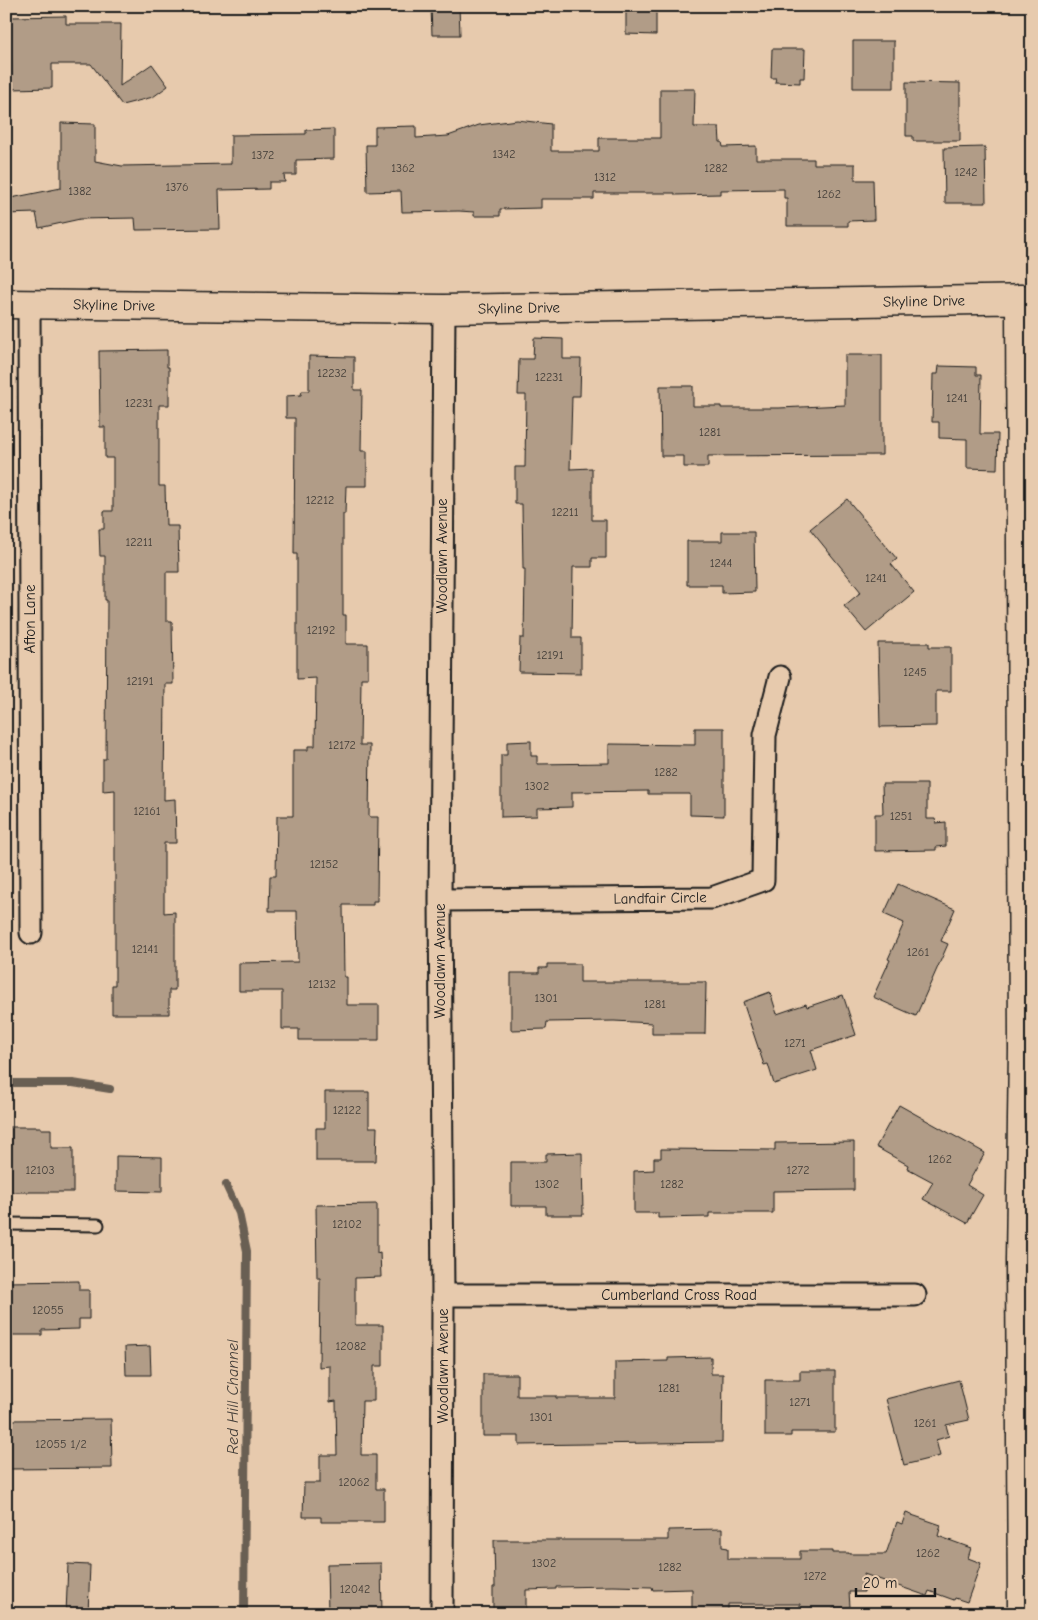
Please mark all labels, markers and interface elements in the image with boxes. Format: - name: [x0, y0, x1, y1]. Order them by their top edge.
- house number: 1342: [493, 147, 515, 161]
- house number: 1372: [252, 148, 274, 162]
- house number: 1362: [391, 161, 415, 175]
- house number: 1282: [704, 161, 728, 175]
- house number: 1242: [954, 165, 978, 179]
- house number: 1312: [594, 170, 616, 184]
- house number: 1376: [166, 180, 188, 194]
- house number: 1382: [68, 184, 92, 198]
- house number: 1262: [817, 187, 841, 201]
- street label: Skyline Drive: [883, 291, 966, 311]
- street label: Skyline Drive: [73, 295, 156, 315]
- street label: Skyline Drive: [478, 298, 561, 318]
- house number: 12232: [317, 366, 347, 380]
- house number: 12231: [535, 370, 563, 384]
- house number: 1241: [946, 391, 968, 405]
- house number: 12231: [125, 396, 153, 410]
- house number: 1281: [699, 425, 721, 439]
- house number: 12212: [306, 493, 334, 507]
- street label: Woodlawn Avenue: [433, 498, 451, 614]
- house number: 12211: [552, 505, 579, 519]
- house number: 12211: [126, 535, 153, 549]
- house number: 1244: [710, 556, 732, 570]
- house number: 1241: [865, 571, 887, 585]
- street label: Afton Lane: [21, 584, 39, 653]
- house number: 12192: [307, 623, 335, 637]
- house number: 12191: [537, 648, 564, 662]
- house number: 1245: [903, 665, 927, 679]
- house number: 12191: [127, 674, 154, 688]
- house number: 12172: [328, 738, 356, 752]
- house number: 1282: [654, 765, 678, 779]
- house number: 1302: [525, 779, 549, 793]
- house number: 12161: [133, 804, 161, 818]
- house number: 1251: [890, 809, 912, 823]
- house number: 12152: [310, 857, 338, 871]
- street label: Landfair Circle: [613, 888, 707, 908]
- street label: Woodlawn Avenue: [431, 903, 449, 1019]
- house number: 12141: [132, 942, 158, 956]
- house number: 1261: [907, 945, 929, 959]
- house number: 12132: [308, 977, 336, 991]
- house number: 1301: [535, 991, 558, 1005]
- house number: 1281: [644, 997, 666, 1011]
- house number: 1271: [784, 1036, 806, 1050]
- house number: 12122: [333, 1103, 361, 1117]
- house number: 1262: [928, 1152, 952, 1166]
- house number: 12103: [25, 1163, 55, 1177]
- house number: 1272: [787, 1163, 809, 1177]
- house number: 1302: [535, 1177, 559, 1191]
- house number: 1282: [660, 1177, 684, 1191]
- house number: 12102: [332, 1217, 362, 1231]
- street label: Cumberland Cross Road: [601, 1286, 757, 1304]
- house number: 12055: [32, 1303, 64, 1317]
- street label: Woodlawn Avenue: [434, 1308, 452, 1424]
- water label: Red Hill Channel: [224, 1339, 242, 1454]
- house number: 12082: [336, 1339, 366, 1353]
- house number: 1281: [658, 1381, 680, 1395]
- house number: 1271: [789, 1395, 811, 1409]
- house number: 1301: [530, 1410, 553, 1424]
- house number: 1261: [914, 1416, 936, 1430]
- house number: 12055 1/2: [35, 1437, 87, 1451]
- house number: 12062: [338, 1475, 370, 1489]
- house number: 1262: [916, 1546, 940, 1560]
- house number: 1302: [532, 1556, 556, 1570]
- house number: 1282: [658, 1560, 682, 1574]
- scale bar: [856, 1565, 934, 1597]
- house number: 1272: [804, 1569, 826, 1583]
- text: 20 m: [863, 1574, 897, 1592]
- house number: 12042: [340, 1582, 370, 1596]

